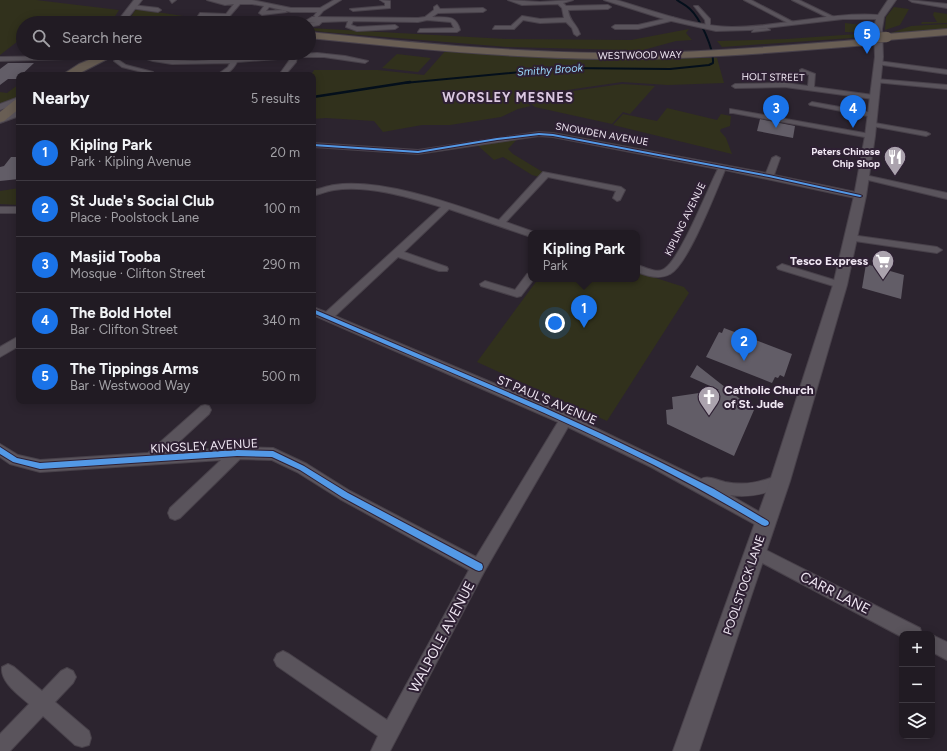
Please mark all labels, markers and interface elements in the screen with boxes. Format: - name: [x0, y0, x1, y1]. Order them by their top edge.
- search box: [16, 16, 316, 60]
- pin: 5: [854, 21, 880, 54]
- icon: search: [30, 27, 52, 49]
- text: Search here: [62, 29, 142, 47]
- street label: WESTWOOD WAY: [598, 48, 682, 62]
- water label: Smithy Brook: [517, 61, 584, 79]
- street label: HOLT STREET: [741, 70, 805, 84]
- text: Nearby: [32, 88, 90, 108]
- district label: WORSLEY MESNES: [442, 90, 574, 105]
- text: 5 results: [251, 91, 300, 106]
- pin: 3: [763, 95, 789, 128]
- pin: 4: [840, 95, 866, 128]
- street label: SNOWDEN AVENUE: [555, 119, 650, 149]
- text: Kipling Park: [70, 136, 152, 154]
- restaurant icon: Peters Chinese Chip Shop: [882, 144, 908, 177]
- text: 1: [42, 145, 48, 160]
- text: 20 m: [270, 145, 300, 160]
- place label: Peters Chinese Chip Shop: [811, 145, 880, 170]
- text: Park · Kipling Avenue: [70, 154, 191, 169]
- street label: KIPLING AVENUE: [662, 180, 708, 258]
- text: St Jude's Social Club: [70, 192, 214, 210]
- text: 2: [41, 201, 49, 216]
- text: 100 m: [264, 201, 300, 216]
- text: Place · Poolstock Lane: [70, 210, 199, 225]
- popup: [528, 230, 640, 282]
- text: Kipling Park: [543, 240, 625, 258]
- text: Masjid Tooba: [70, 248, 161, 266]
- supermarket icon: Tesco Express: [870, 248, 896, 281]
- place label: Tesco Express: [790, 254, 868, 268]
- text: 3: [41, 257, 49, 272]
- text: 290 m: [263, 257, 300, 272]
- text: Park: [543, 258, 568, 273]
- text: Mosque · Clifton Street: [70, 266, 206, 281]
- pin: 1: [571, 295, 597, 328]
- text: The Bold Hotel: [70, 304, 171, 322]
- text: 4: [41, 313, 49, 328]
- text: 340 m: [262, 313, 300, 328]
- your location: [545, 313, 565, 333]
- text: Bar · Clifton Street: [70, 322, 178, 337]
- pin: 2: [731, 328, 757, 361]
- text: The Tippings Arms: [70, 360, 198, 378]
- text: 5: [41, 369, 49, 384]
- text: 500 m: [262, 369, 300, 384]
- street label: ST PAUL'S AVENUE: [495, 373, 599, 427]
- text: Bar · Westwood Way: [70, 378, 190, 393]
- place label: Catholic Church of St. Jude: [724, 383, 814, 411]
- church icon: Catholic Church of St. Jude: [696, 384, 722, 417]
- street label: KINGSLEY AVENUE: [150, 436, 258, 456]
- street label: POOLSTOCK LANE: [720, 533, 768, 637]
- street label: CARR LANE: [797, 568, 873, 618]
- street label: WALPOLE AVENUE: [405, 578, 479, 696]
- map controls: [899, 631, 935, 739]
- button: +: [899, 631, 935, 667]
- button: −: [899, 667, 935, 703]
- button: layers: [899, 703, 935, 739]

